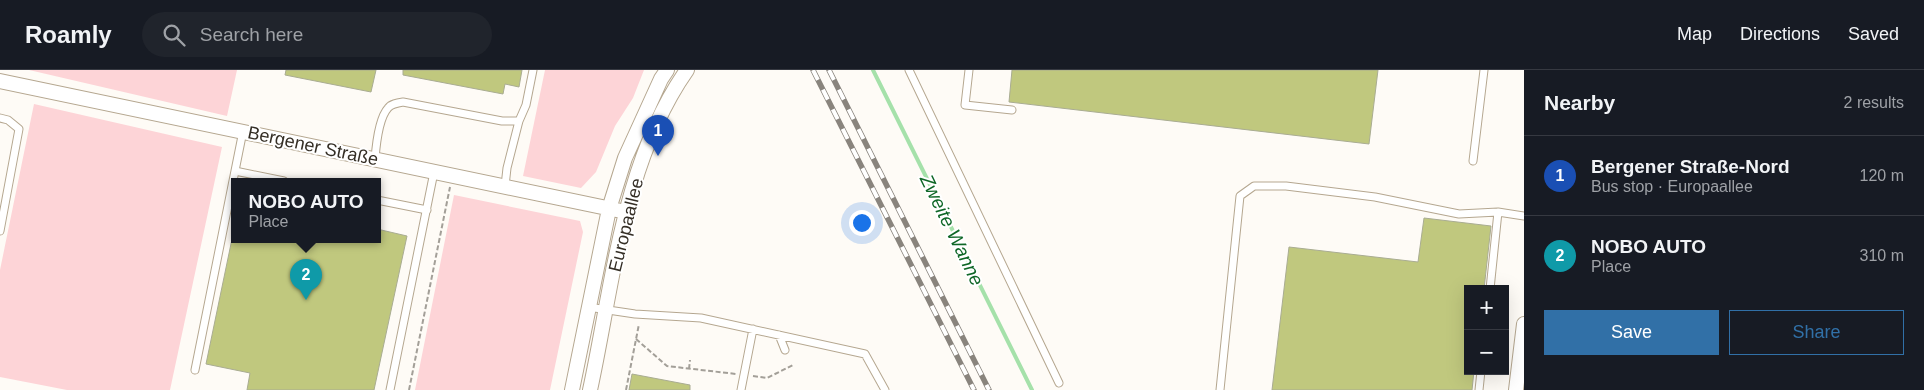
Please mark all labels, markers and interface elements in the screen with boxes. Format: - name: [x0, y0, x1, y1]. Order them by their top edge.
- search box: [142, 12, 492, 57]
- text: Roamly: [25, 21, 112, 48]
- icon: search: [160, 21, 188, 49]
- text: Search here: [200, 24, 303, 45]
- text: Map: [1677, 24, 1712, 44]
- text: Directions: [1740, 24, 1820, 44]
- text: Saved: [1848, 24, 1899, 44]
- text: Nearby: [1544, 91, 1615, 114]
- text: 2 results: [1844, 94, 1904, 111]
- pin: 1: [642, 115, 674, 156]
- street label: Bergener Straße: [246, 122, 380, 170]
- text: Bergener Straße-Nord: [1591, 156, 1790, 177]
- text: 1: [1556, 167, 1564, 184]
- text: 120 m: [1860, 167, 1904, 184]
- water label: Zweite Wanne: [916, 170, 988, 289]
- street label: Europaallee: [605, 176, 647, 274]
- popup: [231, 178, 381, 243]
- text: Bus stop · Europaallee: [1591, 178, 1753, 195]
- text: NOBO AUTO: [248, 191, 364, 212]
- your location: [849, 210, 875, 236]
- text: Place: [248, 213, 289, 230]
- text: NOBO AUTO: [1591, 236, 1706, 257]
- text: 2: [1556, 247, 1564, 264]
- text: 310 m: [1860, 247, 1904, 264]
- text: Place: [1591, 258, 1631, 275]
- pin: 2: [290, 259, 322, 300]
- map controls: [1464, 285, 1509, 375]
- button: +: [1464, 285, 1509, 330]
- button: Save: [1544, 310, 1719, 355]
- button: Share: [1729, 310, 1904, 355]
- button: −: [1464, 330, 1509, 375]

